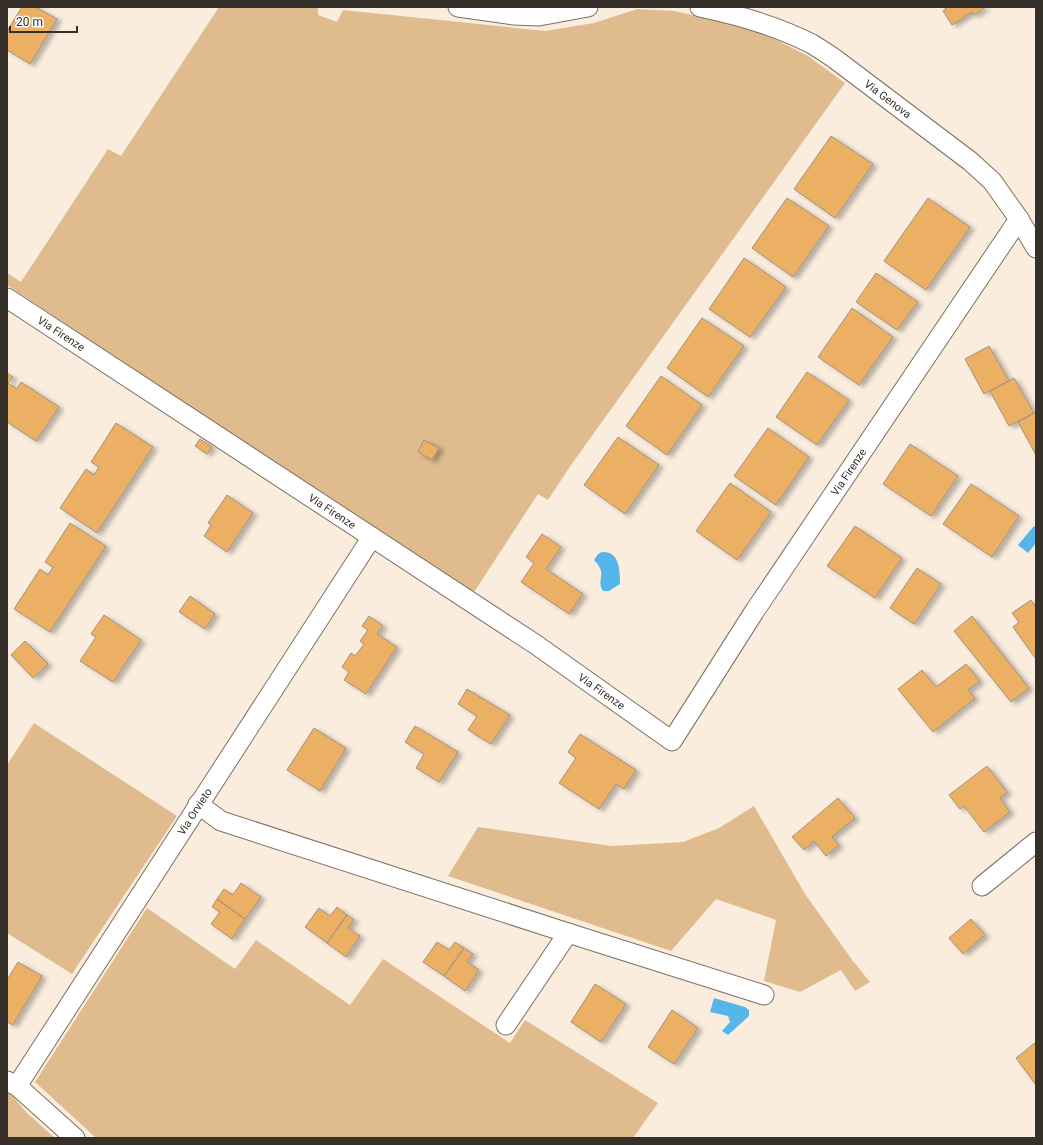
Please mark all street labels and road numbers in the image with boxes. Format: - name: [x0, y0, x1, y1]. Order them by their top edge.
- street label: Via Genova: [862, 77, 914, 121]
- street label: Via Firenze: [35, 313, 88, 354]
- street label: Via Firenze: [828, 446, 869, 498]
- street label: Via Firenze: [306, 491, 359, 532]
- street label: Via Firenze: [576, 670, 628, 712]
- street label: Via Orvieto: [175, 785, 215, 837]

